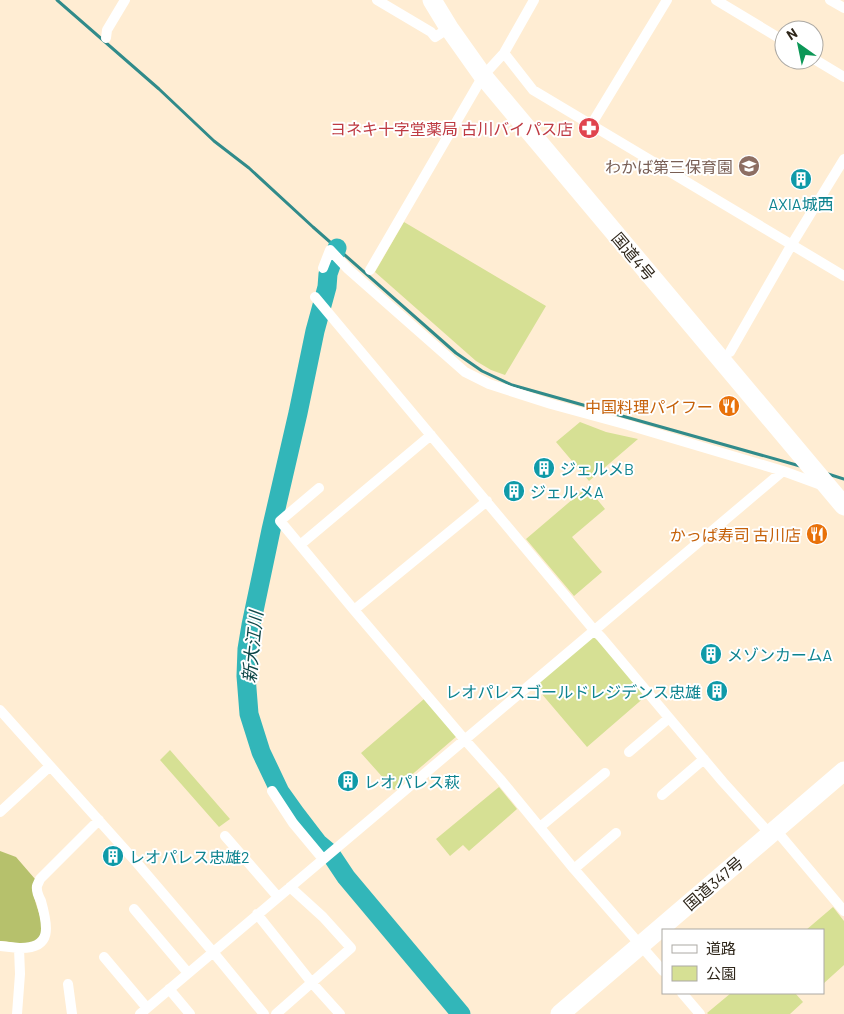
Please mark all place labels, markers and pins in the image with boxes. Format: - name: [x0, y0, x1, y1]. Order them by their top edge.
- pharmacy icon: ヨネキ十字堂薬局 古川バイパス店: [577, 116, 601, 140]
- place label: ヨネキ十字堂薬局 古川バイパス店: [330, 119, 573, 138]
- school or university icon: わかば第三保育園: [737, 154, 761, 178]
- place label: わかば第三保育園: [605, 157, 733, 176]
- building icon: AXIA城西: [789, 167, 813, 191]
- place label: AXIA城西: [769, 194, 834, 213]
- restaurant icon: 中国料理パイフー: [717, 394, 741, 418]
- place label: 中国料理パイフー: [585, 397, 713, 416]
- building icon: ジェルメB: [532, 456, 556, 480]
- place label: ジェルメB: [560, 459, 634, 478]
- building icon: ジェルメA: [502, 479, 526, 503]
- place label: ジェルメA: [530, 482, 604, 501]
- restaurant icon: かっぱ寿司 古川店: [805, 522, 829, 546]
- place label: かっぱ寿司 古川店: [670, 525, 801, 544]
- building icon: メゾンカームA: [699, 642, 723, 666]
- place label: メゾンカームA: [727, 645, 833, 664]
- building icon: レオパレスゴールドレジデンス忠雄: [705, 679, 729, 703]
- place label: レオパレスゴールドレジデンス忠雄: [445, 682, 701, 701]
- building icon: レオパレス萩: [336, 769, 360, 793]
- place label: レオパレス萩: [364, 772, 460, 791]
- building icon: レオパレス忠雄2: [101, 844, 125, 868]
- place label: レオパレス忠雄2: [129, 847, 250, 866]

